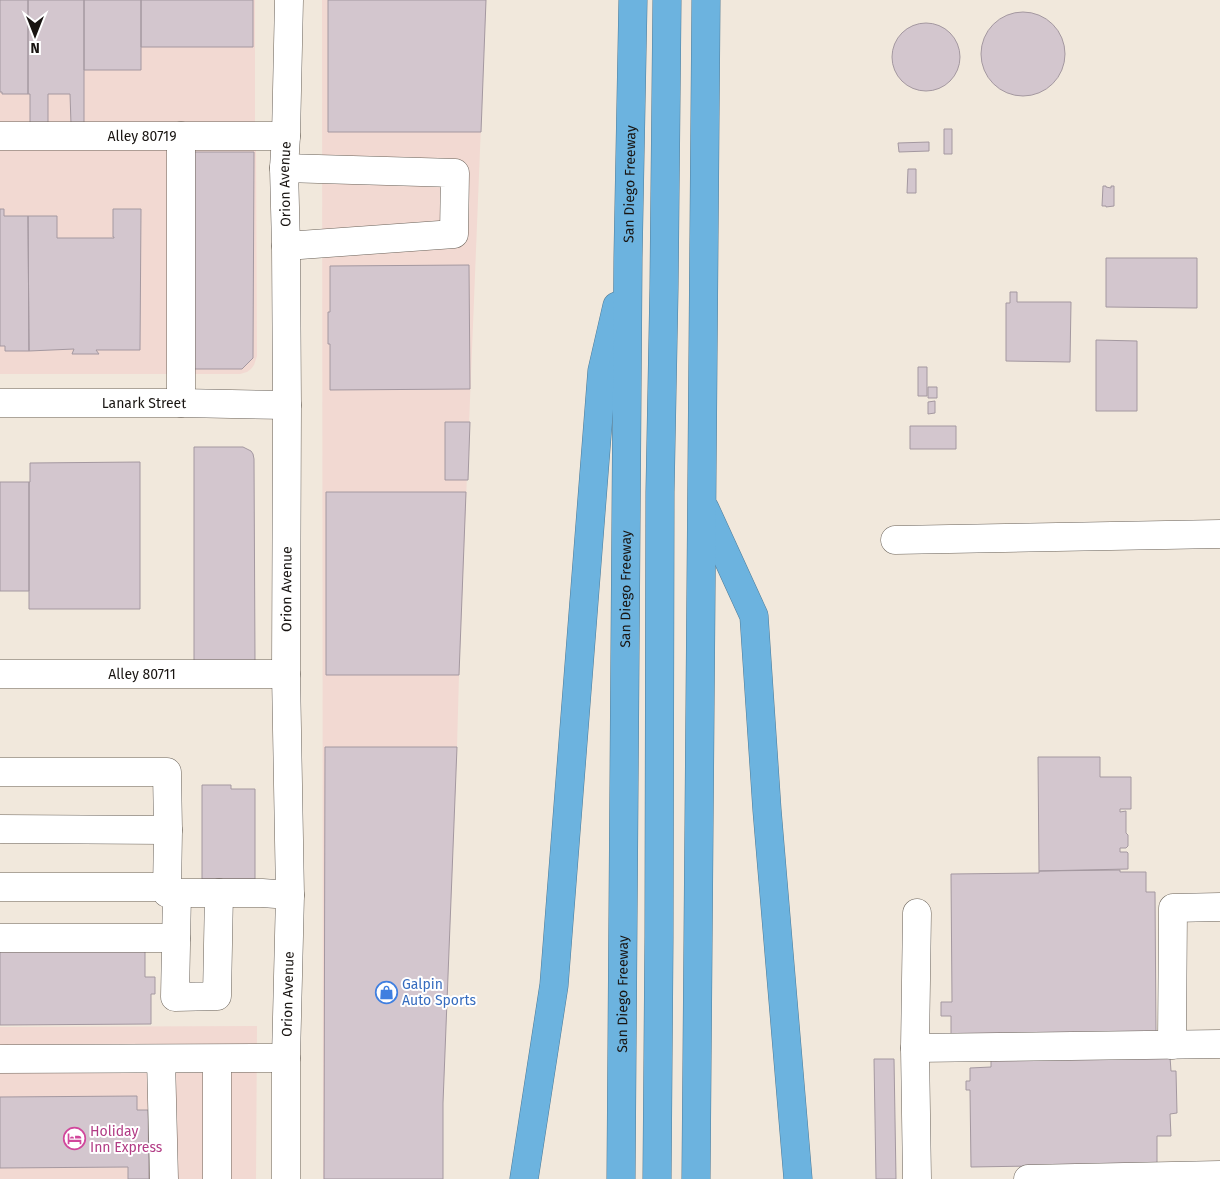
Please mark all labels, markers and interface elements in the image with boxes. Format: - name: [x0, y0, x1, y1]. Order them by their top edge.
- north arrow: [10, 10, 60, 60]
- text: N: [30, 39, 40, 56]
- street label: San Diego Freeway: [620, 125, 639, 243]
- street label: Alley 80719: [107, 128, 177, 145]
- street label: Orion Avenue: [275, 141, 294, 227]
- street label: Lanark Street: [102, 395, 187, 412]
- street label: San Diego Freeway: [617, 530, 634, 648]
- street label: Orion Avenue: [278, 546, 295, 632]
- street label: Alley 80711: [108, 666, 176, 683]
- street label: San Diego Freeway: [613, 935, 631, 1053]
- street label: Orion Avenue: [278, 951, 297, 1037]
- place label: Galpin Auto Sports: [402, 976, 476, 1009]
- shop icon: Galpin Auto Sports: [374, 980, 398, 1004]
- place label: Holiday Inn Express: [90, 1123, 163, 1156]
- hotel icon: Holiday Inn Express: [62, 1127, 86, 1151]

